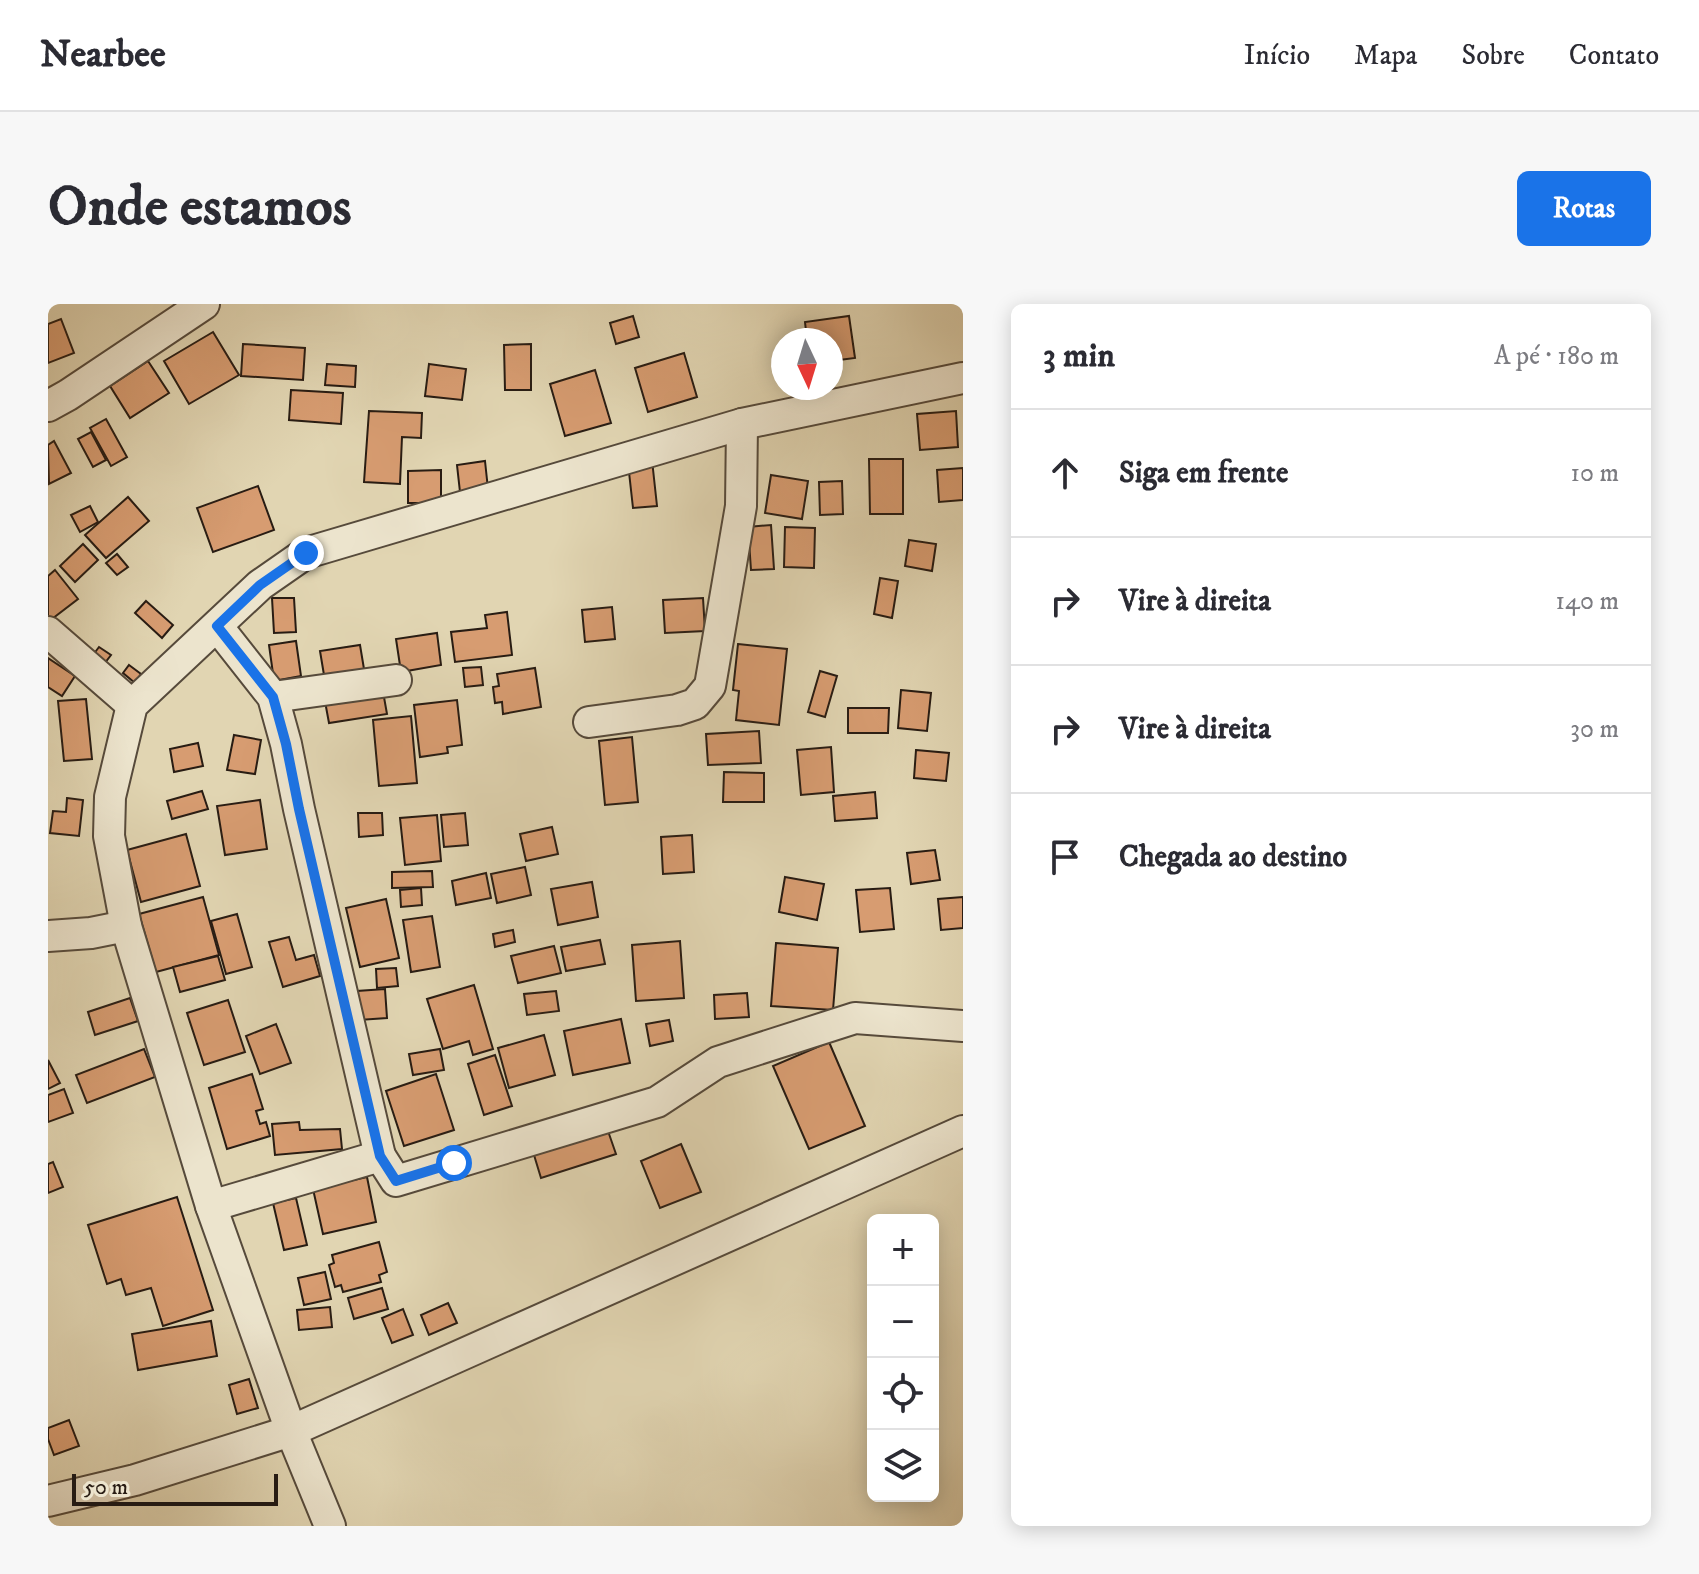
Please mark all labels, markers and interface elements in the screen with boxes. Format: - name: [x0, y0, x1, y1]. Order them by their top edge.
- text: Nearbee: [40, 31, 166, 79]
- text: Início: [1244, 38, 1310, 73]
- text: Mapa: [1354, 38, 1418, 73]
- text: Sobre: [1462, 38, 1525, 73]
- text: Contato: [1569, 38, 1659, 73]
- button: Rotas: [1517, 171, 1651, 246]
- text: Onde estamos: [48, 173, 351, 243]
- north arrow: [771, 328, 843, 400]
- text: 3 min: [1043, 335, 1115, 377]
- text: A pé · 180 m: [1494, 340, 1619, 373]
- icon: ahead: [1043, 451, 1087, 495]
- text: Siga em frente: [1119, 455, 1288, 492]
- text: 10 m: [1570, 457, 1619, 490]
- route end: [288, 535, 324, 571]
- icon: right: [1043, 579, 1087, 623]
- text: Vire à direita: [1119, 583, 1271, 620]
- text: 140 m: [1555, 585, 1619, 618]
- icon: right: [1043, 707, 1087, 751]
- text: Vire à direita: [1119, 711, 1271, 748]
- text: 30 m: [1570, 713, 1619, 746]
- icon: arrive: [1043, 835, 1087, 879]
- text: Chegada ao destino: [1119, 839, 1347, 876]
- route start: [436, 1145, 472, 1181]
- map controls: [867, 1214, 939, 1502]
- button: +: [867, 1214, 939, 1286]
- button: −: [867, 1286, 939, 1358]
- button: locate: [867, 1358, 939, 1430]
- button: layers: [867, 1430, 939, 1502]
- scale bar: [72, 1470, 278, 1506]
- text: 50 m: [84, 1474, 128, 1501]

